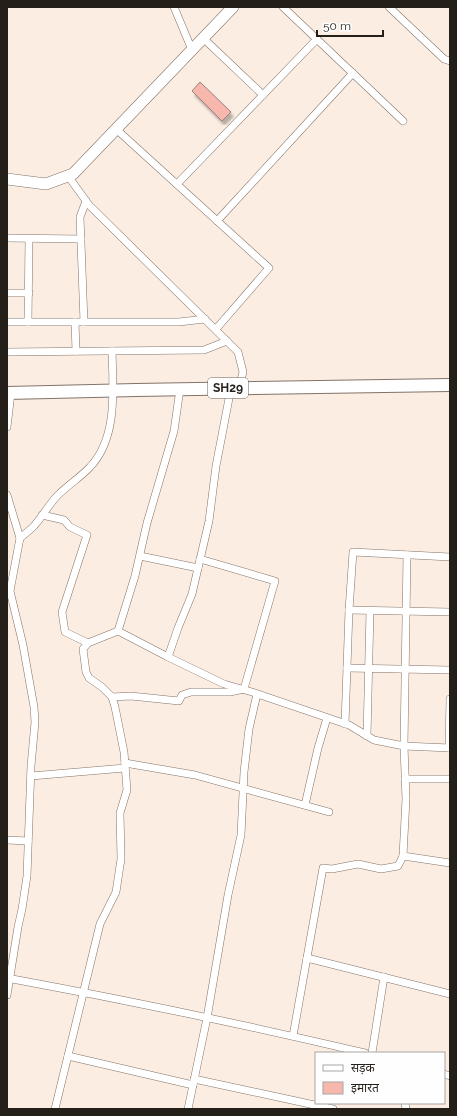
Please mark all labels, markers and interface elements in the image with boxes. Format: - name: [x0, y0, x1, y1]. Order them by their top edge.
- scale bar: [317, 12, 383, 38]
- text: 50 m: [323, 19, 351, 33]
- road number: SH29: [208, 378, 248, 398]
- legend: [315, 1052, 445, 1104]
- text: सड़क: [351, 1061, 376, 1075]
- text: इमारत: [351, 1081, 380, 1095]

